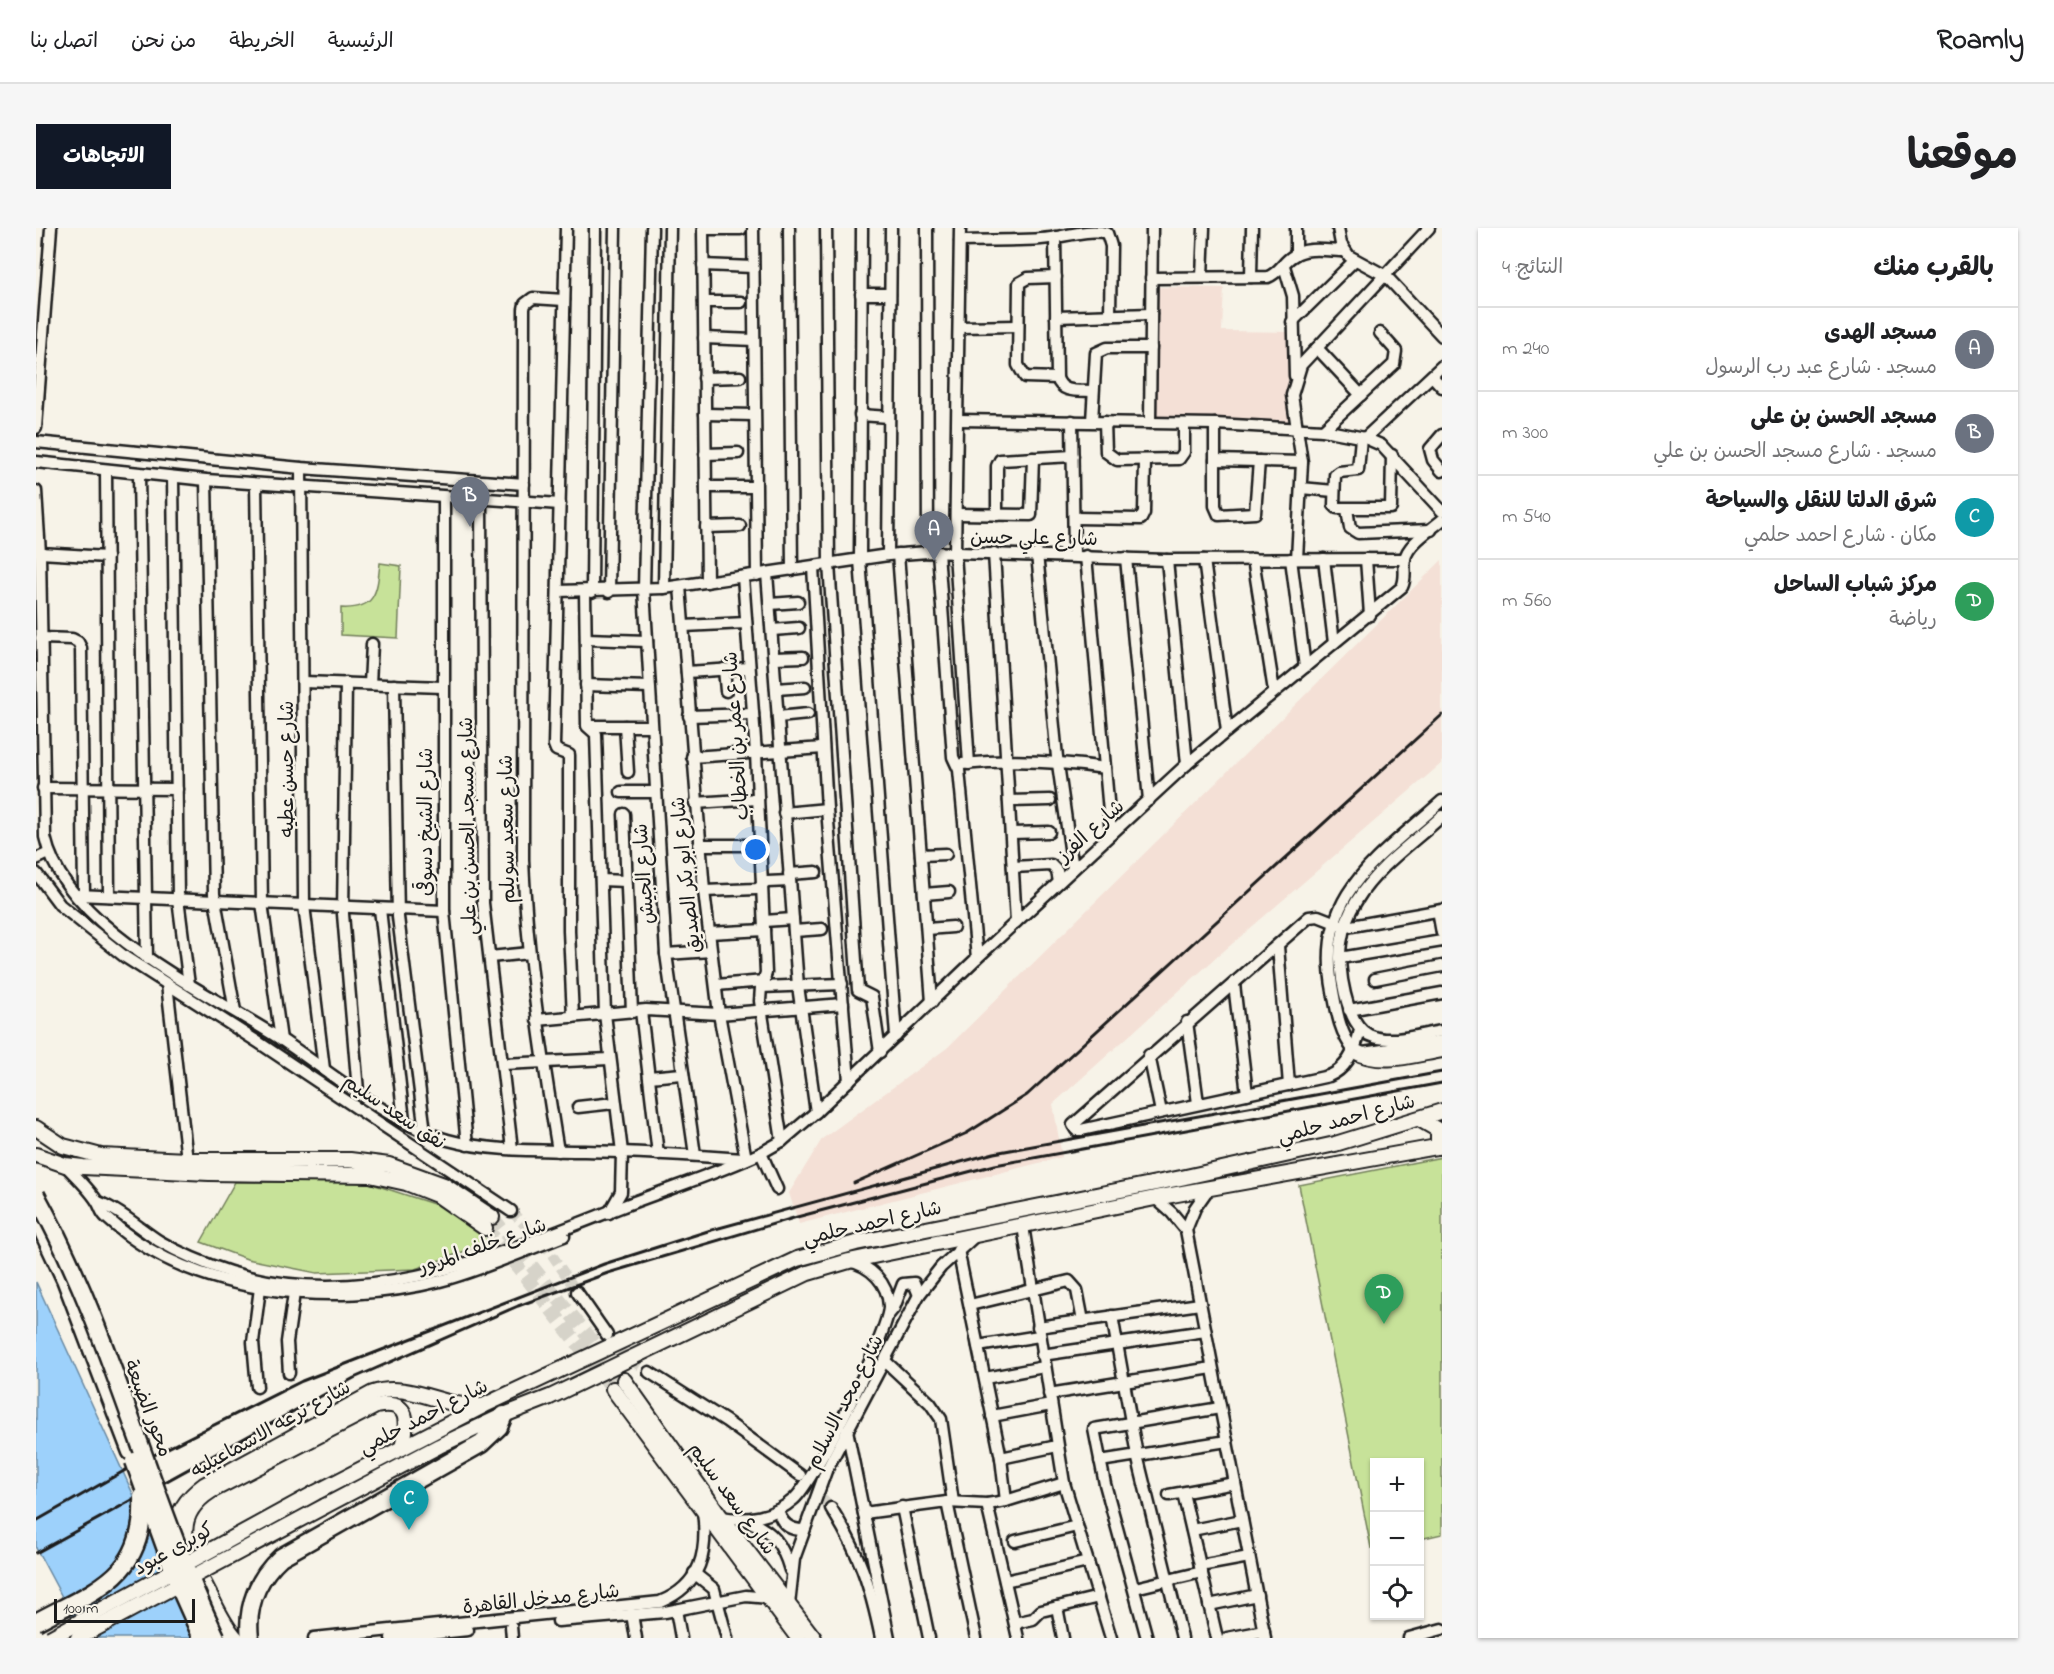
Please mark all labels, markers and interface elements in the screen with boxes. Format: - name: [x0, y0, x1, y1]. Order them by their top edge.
- text: Roamly: [1937, 21, 2024, 62]
- text: اتصل بنا: [30, 27, 98, 57]
- text: من نحن: [131, 27, 196, 57]
- text: الخريطة: [229, 27, 295, 57]
- text: الرئيسية: [328, 27, 394, 57]
- button: الاتجاهات: [36, 124, 171, 189]
- text: موقعنا: [1907, 127, 2018, 188]
- text: بالقرب منك: [1873, 250, 1994, 288]
- text: النتائج: 4: [1502, 254, 1563, 283]
- text: مسجد الهدى: [1824, 318, 1937, 350]
- text: 240 m: [1502, 335, 1549, 364]
- text: A: [1968, 335, 1981, 364]
- text: مسجد · شارع عبد رب الرسول: [1705, 354, 1937, 383]
- text: مسجد الحسن بن على: [1750, 402, 1937, 434]
- text: 300 m: [1502, 419, 1548, 448]
- text: B: [1968, 419, 1981, 448]
- text: مسجد · شارع مسجد الحسن بن علي: [1653, 438, 1937, 467]
- pin: B: [450, 478, 490, 527]
- text: شرق الدلتا للنقل والسياحة: [1706, 486, 1937, 518]
- text: 540 m: [1502, 503, 1551, 532]
- text: C: [1969, 503, 1980, 532]
- pin: A: [914, 512, 954, 561]
- text: مكان · شارع احمد حلمي: [1744, 522, 1937, 551]
- street label: شارع علي حسن: [970, 524, 1098, 556]
- text: مركز شباب الساحل: [1774, 570, 1937, 602]
- text: 560 m: [1502, 587, 1551, 616]
- text: D: [1967, 587, 1982, 616]
- text: رياضة: [1889, 606, 1937, 635]
- street label: شارع عمر بن الخطاب: [717, 650, 758, 821]
- street label: شارع حسن عطيه: [274, 700, 303, 838]
- street label: شارع مسجد الحسن بن علي: [453, 717, 487, 935]
- street label: شارع الشيخ دسوقى: [412, 748, 442, 896]
- street label: شارع سعيد سويلم: [493, 754, 524, 904]
- street label: شارع الفرز: [1050, 793, 1132, 872]
- street label: شارع ابو بكر الصديق: [665, 795, 710, 955]
- street label: شارع الجيش: [628, 822, 663, 925]
- your location: [741, 835, 770, 864]
- street label: نفق سعد سليم: [336, 1068, 451, 1158]
- street label: شارع احمد حلمي: [1275, 1088, 1419, 1154]
- street label: شارع احمد حلمي: [800, 1194, 945, 1255]
- street label: شارع خلف المرور: [413, 1212, 551, 1284]
- pin: D: [1364, 1274, 1404, 1324]
- street label: شارع مجد الاسلام: [800, 1330, 893, 1474]
- street label: محور الضبعة: [115, 1356, 179, 1462]
- street label: شارع احمد حلمي: [354, 1373, 494, 1464]
- street label: شارع ترعه الاسماعيليه: [186, 1374, 357, 1486]
- street label: شارع سعد سليم: [680, 1437, 782, 1562]
- map controls: [1370, 1458, 1424, 1620]
- button: +: [1370, 1458, 1424, 1512]
- pin: C: [390, 1480, 428, 1530]
- button: −: [1370, 1512, 1424, 1566]
- street label: كوبرى عبود: [129, 1516, 220, 1584]
- button: locate: [1370, 1566, 1424, 1620]
- street label: شارع مدخل القاهرة: [461, 1578, 621, 1623]
- scale bar: [54, 1596, 195, 1624]
- text: 100 m: [63, 1597, 98, 1621]

